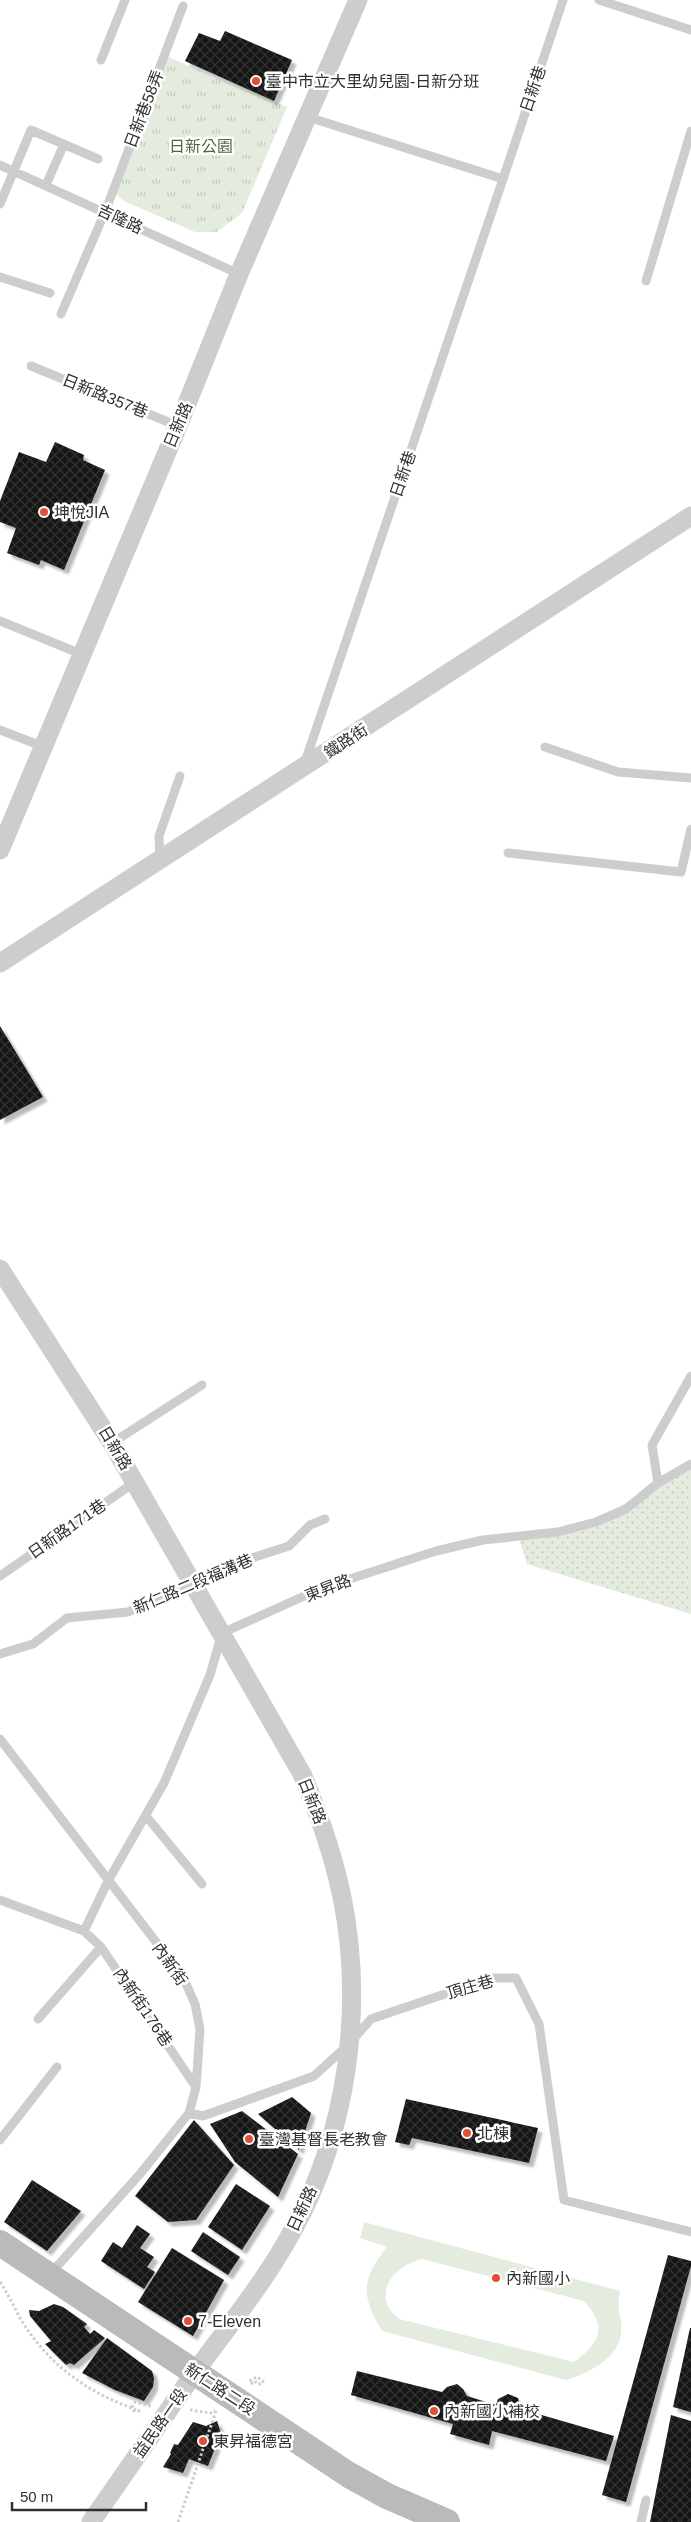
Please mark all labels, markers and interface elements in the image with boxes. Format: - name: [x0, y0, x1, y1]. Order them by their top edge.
- street label: 日新巷: [517, 64, 549, 114]
- street label: 日新巷58弄: [121, 68, 167, 150]
- place label: 臺中市立大里幼兒園-日新分班: [266, 73, 479, 90]
- marker: 臺中市立大里幼兒園-日新分班: [250, 75, 262, 87]
- park label: 日新公園: [169, 138, 233, 155]
- street label: 吉隆路: [95, 201, 145, 237]
- street label: 日新路357巷: [60, 371, 150, 421]
- street label: 日新路: [161, 400, 195, 450]
- street label: 日新巷: [387, 449, 419, 499]
- place label: 坤悅JIA: [54, 504, 109, 521]
- marker: 坤悅JIA: [38, 506, 50, 518]
- street label: 鐵路街: [321, 721, 371, 761]
- street label: 日新路: [95, 1423, 135, 1473]
- street label: 日新路171巷: [25, 1496, 109, 1562]
- street label: 新仁路二段福溝巷: [131, 1551, 255, 1617]
- street label: 東昇路: [303, 1571, 353, 1605]
- street label: 日新路: [295, 1776, 329, 1826]
- street label: 內新街: [149, 1939, 191, 1989]
- street label: 內新街176巷: [111, 1965, 175, 2049]
- street label: 頂庄巷: [445, 1972, 495, 2002]
- place label: 北棟: [477, 2125, 509, 2142]
- marker: 北棟: [461, 2127, 473, 2139]
- place label: 臺灣基督長老教會: [259, 2131, 387, 2148]
- marker: 臺灣基督長老教會: [243, 2133, 255, 2145]
- street label: 日新路: [284, 2184, 320, 2234]
- place label: 內新國小: [506, 2270, 570, 2287]
- marker: 內新國小: [490, 2272, 502, 2284]
- place label: 7-Eleven: [198, 2313, 261, 2330]
- marker: 7-Eleven: [182, 2315, 194, 2327]
- street label: 新仁路二段: [182, 2360, 258, 2418]
- street label: 益民路一段: [130, 2385, 190, 2461]
- place label: 內新國小補校: [444, 2403, 540, 2420]
- marker: 內新國小補校: [428, 2405, 440, 2417]
- place label: 東昇福德宮: [213, 2433, 293, 2450]
- marker: 東昇福德宮: [197, 2435, 209, 2447]
- scale bar: [12, 2480, 146, 2512]
- text: 50 m: [20, 2488, 53, 2505]

